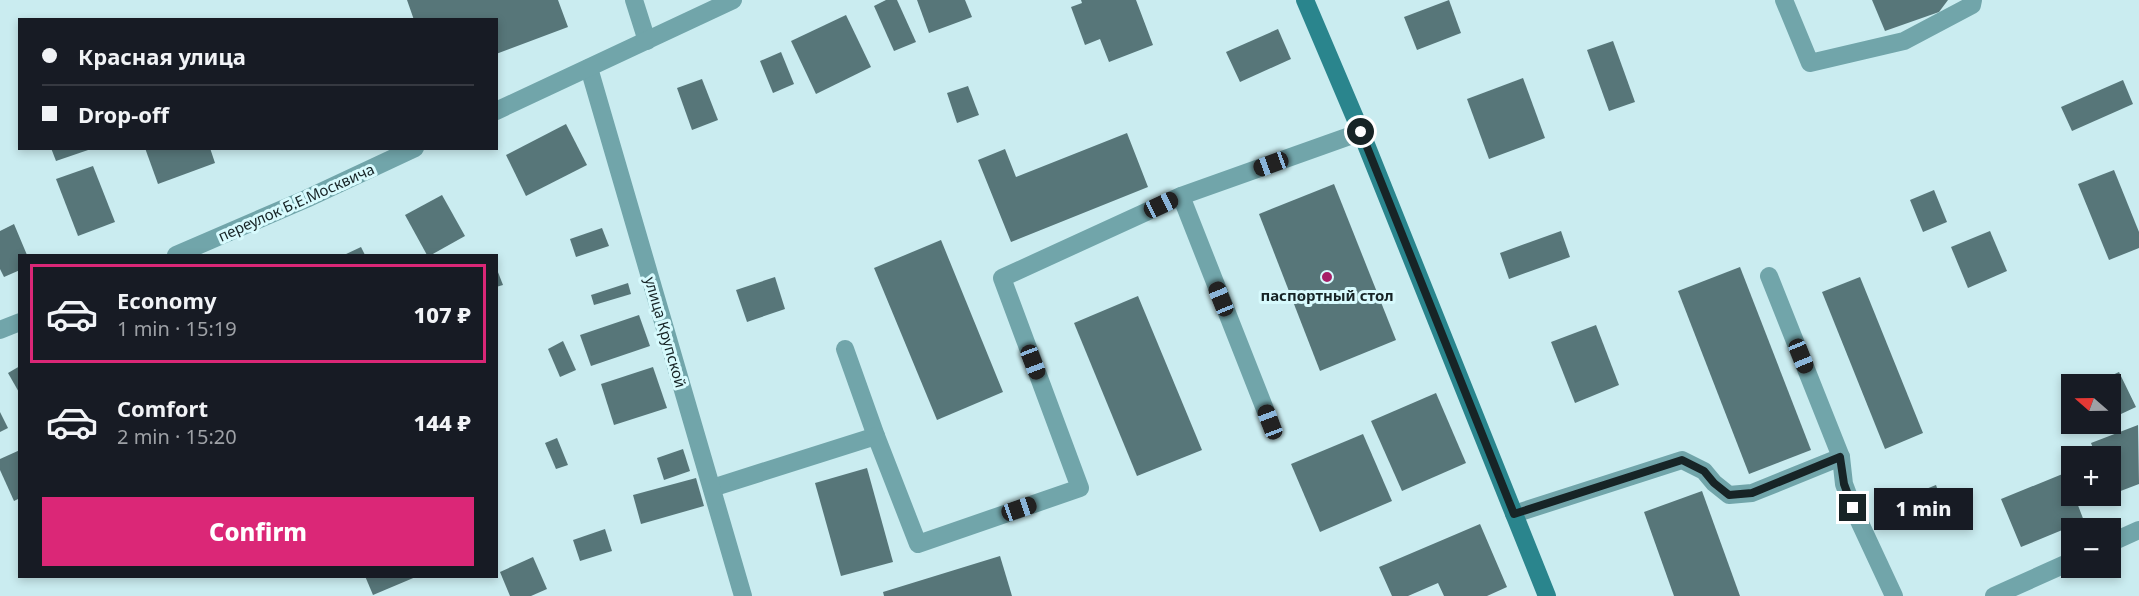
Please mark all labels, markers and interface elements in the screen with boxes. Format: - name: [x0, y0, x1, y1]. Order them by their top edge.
- text: Красная улица: [78, 41, 246, 71]
- text: Drop-off: [78, 99, 169, 129]
- route start: [1347, 118, 1374, 145]
- car: [1251, 149, 1291, 179]
- street label: переулок Б.Е.Москвича: [215, 158, 377, 246]
- car: [1141, 189, 1181, 221]
- marker: паспортный стол: [1320, 270, 1334, 284]
- street label: улица Крупской: [641, 274, 691, 390]
- car: [1206, 279, 1236, 319]
- text: Economy: [117, 285, 216, 315]
- place label: паспортный стол: [1260, 285, 1394, 305]
- icon: car: [45, 287, 99, 341]
- text: 107 ₽: [414, 299, 471, 329]
- text: 1 min · 15:19: [117, 315, 237, 342]
- car: [1786, 336, 1816, 376]
- car: [1018, 342, 1048, 382]
- north arrow: [2061, 374, 2121, 434]
- map controls: [2061, 374, 2121, 578]
- text: Comfort: [117, 393, 208, 423]
- icon: car: [45, 395, 99, 449]
- car: [1255, 402, 1285, 442]
- text: 144 ₽: [414, 407, 471, 437]
- text: 2 min · 15:20: [117, 423, 237, 450]
- button: +: [2061, 446, 2121, 506]
- callout: 1 min: [1874, 487, 1973, 529]
- route end: [1839, 494, 1866, 521]
- car: [999, 495, 1039, 523]
- text: 1 min: [1896, 495, 1951, 522]
- button: Confirm: [42, 497, 474, 566]
- button: −: [2061, 518, 2121, 578]

